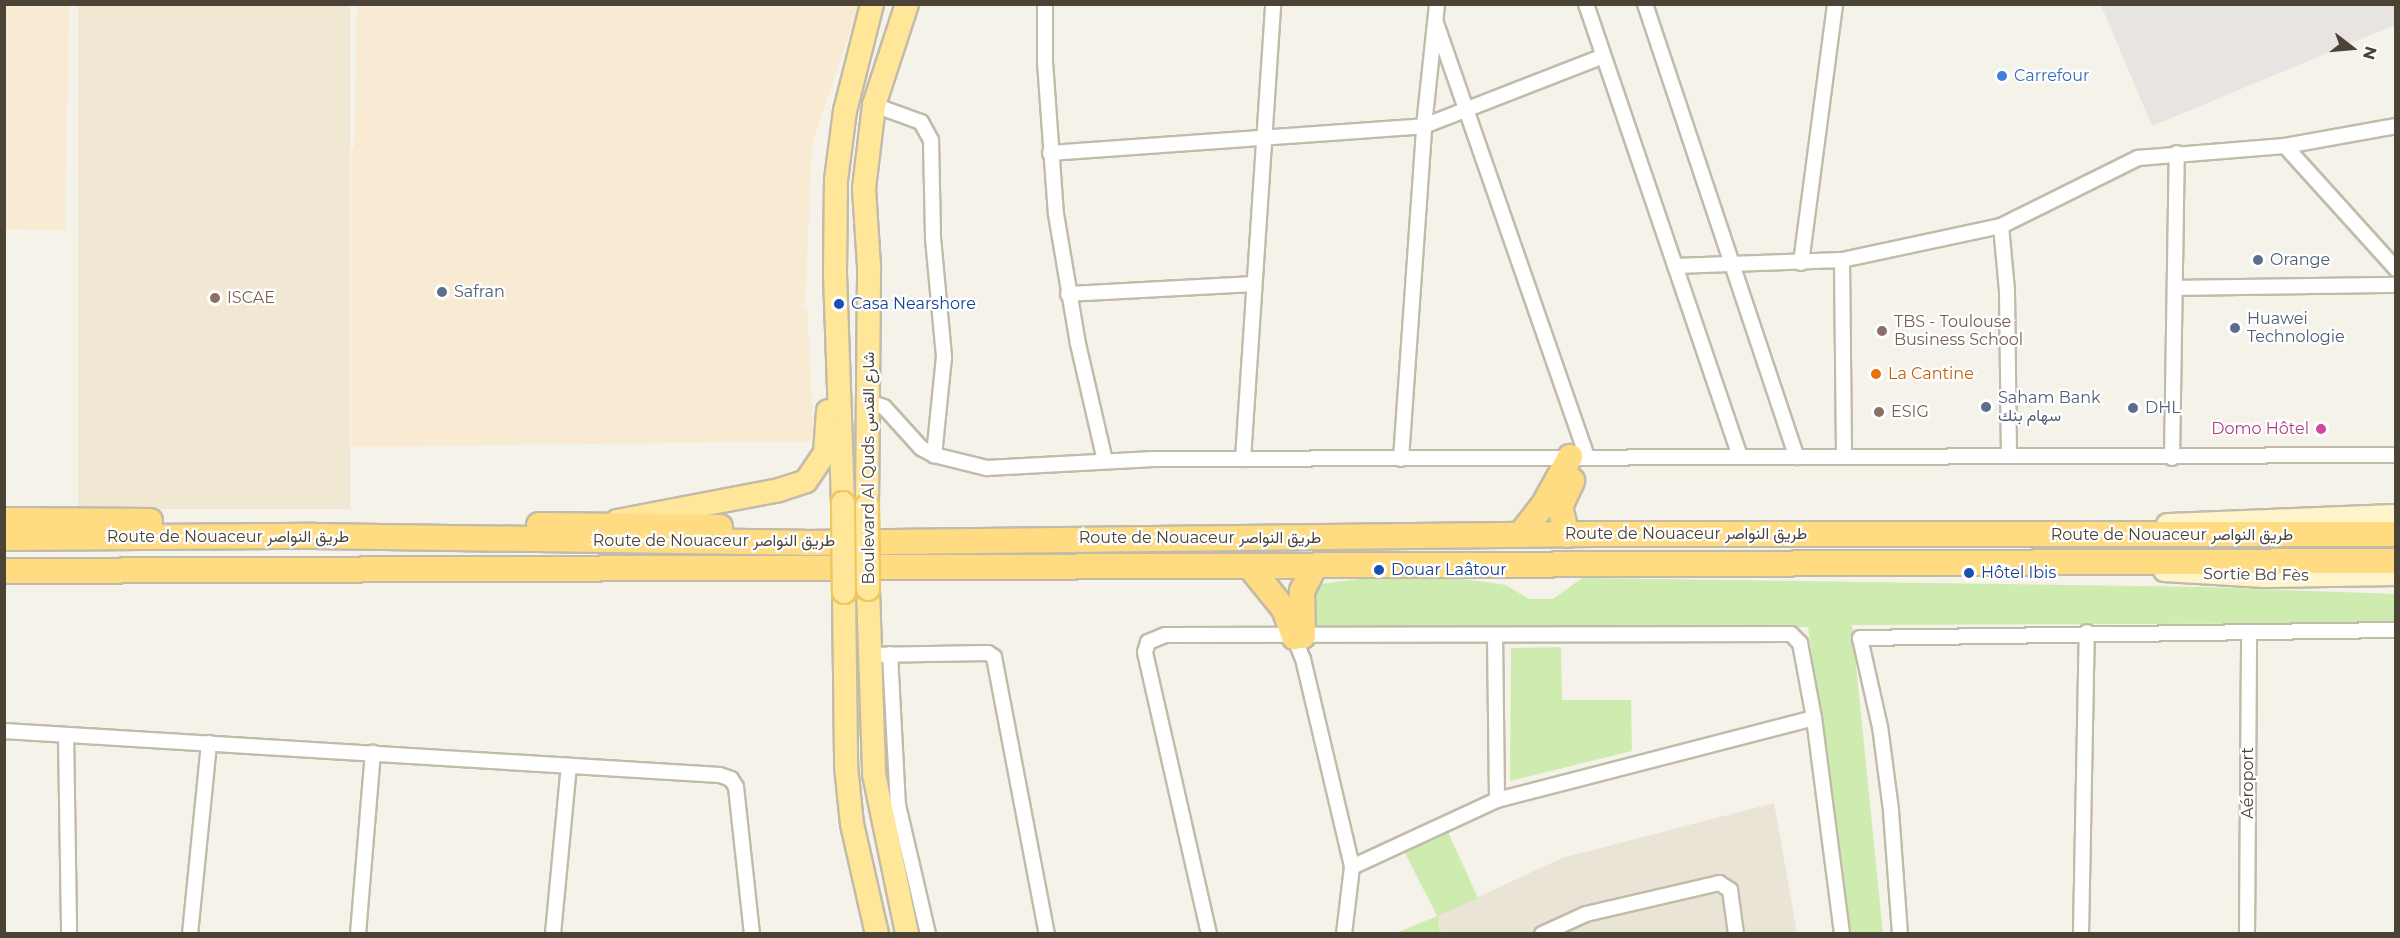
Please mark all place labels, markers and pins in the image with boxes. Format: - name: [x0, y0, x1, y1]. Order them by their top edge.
- place label: Carrefour: [2014, 66, 2089, 86]
- marker: Carrefour: [1995, 69, 2009, 83]
- place label: Orange: [2270, 250, 2330, 270]
- marker: Orange: [2251, 253, 2265, 267]
- place label: Safran: [454, 282, 505, 302]
- marker: Safran: [435, 285, 449, 299]
- place label: ISCAE: [227, 288, 275, 308]
- marker: ISCAE: [208, 291, 222, 305]
- place label: Casa Nearshore: [851, 294, 976, 314]
- marker: Casa Nearshore: [832, 297, 846, 311]
- place label: Huawei Technologie: [2247, 309, 2345, 347]
- place label: TBS - Toulouse Business School: [1894, 312, 2023, 350]
- marker: Huawei Technologie: [2228, 321, 2242, 335]
- marker: TBS - Toulouse Business School: [1875, 324, 1889, 338]
- place label: La Cantine: [1888, 364, 1974, 384]
- marker: La Cantine: [1869, 367, 1883, 381]
- place label: Saham Bank سهام بنك: [1998, 388, 2101, 426]
- place label: DHL: [2145, 398, 2181, 418]
- marker: Saham Bank سهام بنك: [1979, 400, 1993, 414]
- marker: DHL: [2126, 401, 2140, 415]
- place label: ESIG: [1891, 402, 1929, 422]
- marker: ESIG: [1872, 405, 1886, 419]
- place label: Domo Hôtel: [2211, 419, 2309, 439]
- marker: Domo Hôtel: [2314, 422, 2328, 436]
- place label: Douar Laâtour: [1391, 560, 1507, 580]
- marker: Douar Laâtour: [1372, 563, 1386, 577]
- place label: Hôtel Ibis: [1981, 563, 2056, 583]
- marker: Hôtel Ibis: [1962, 566, 1976, 580]

